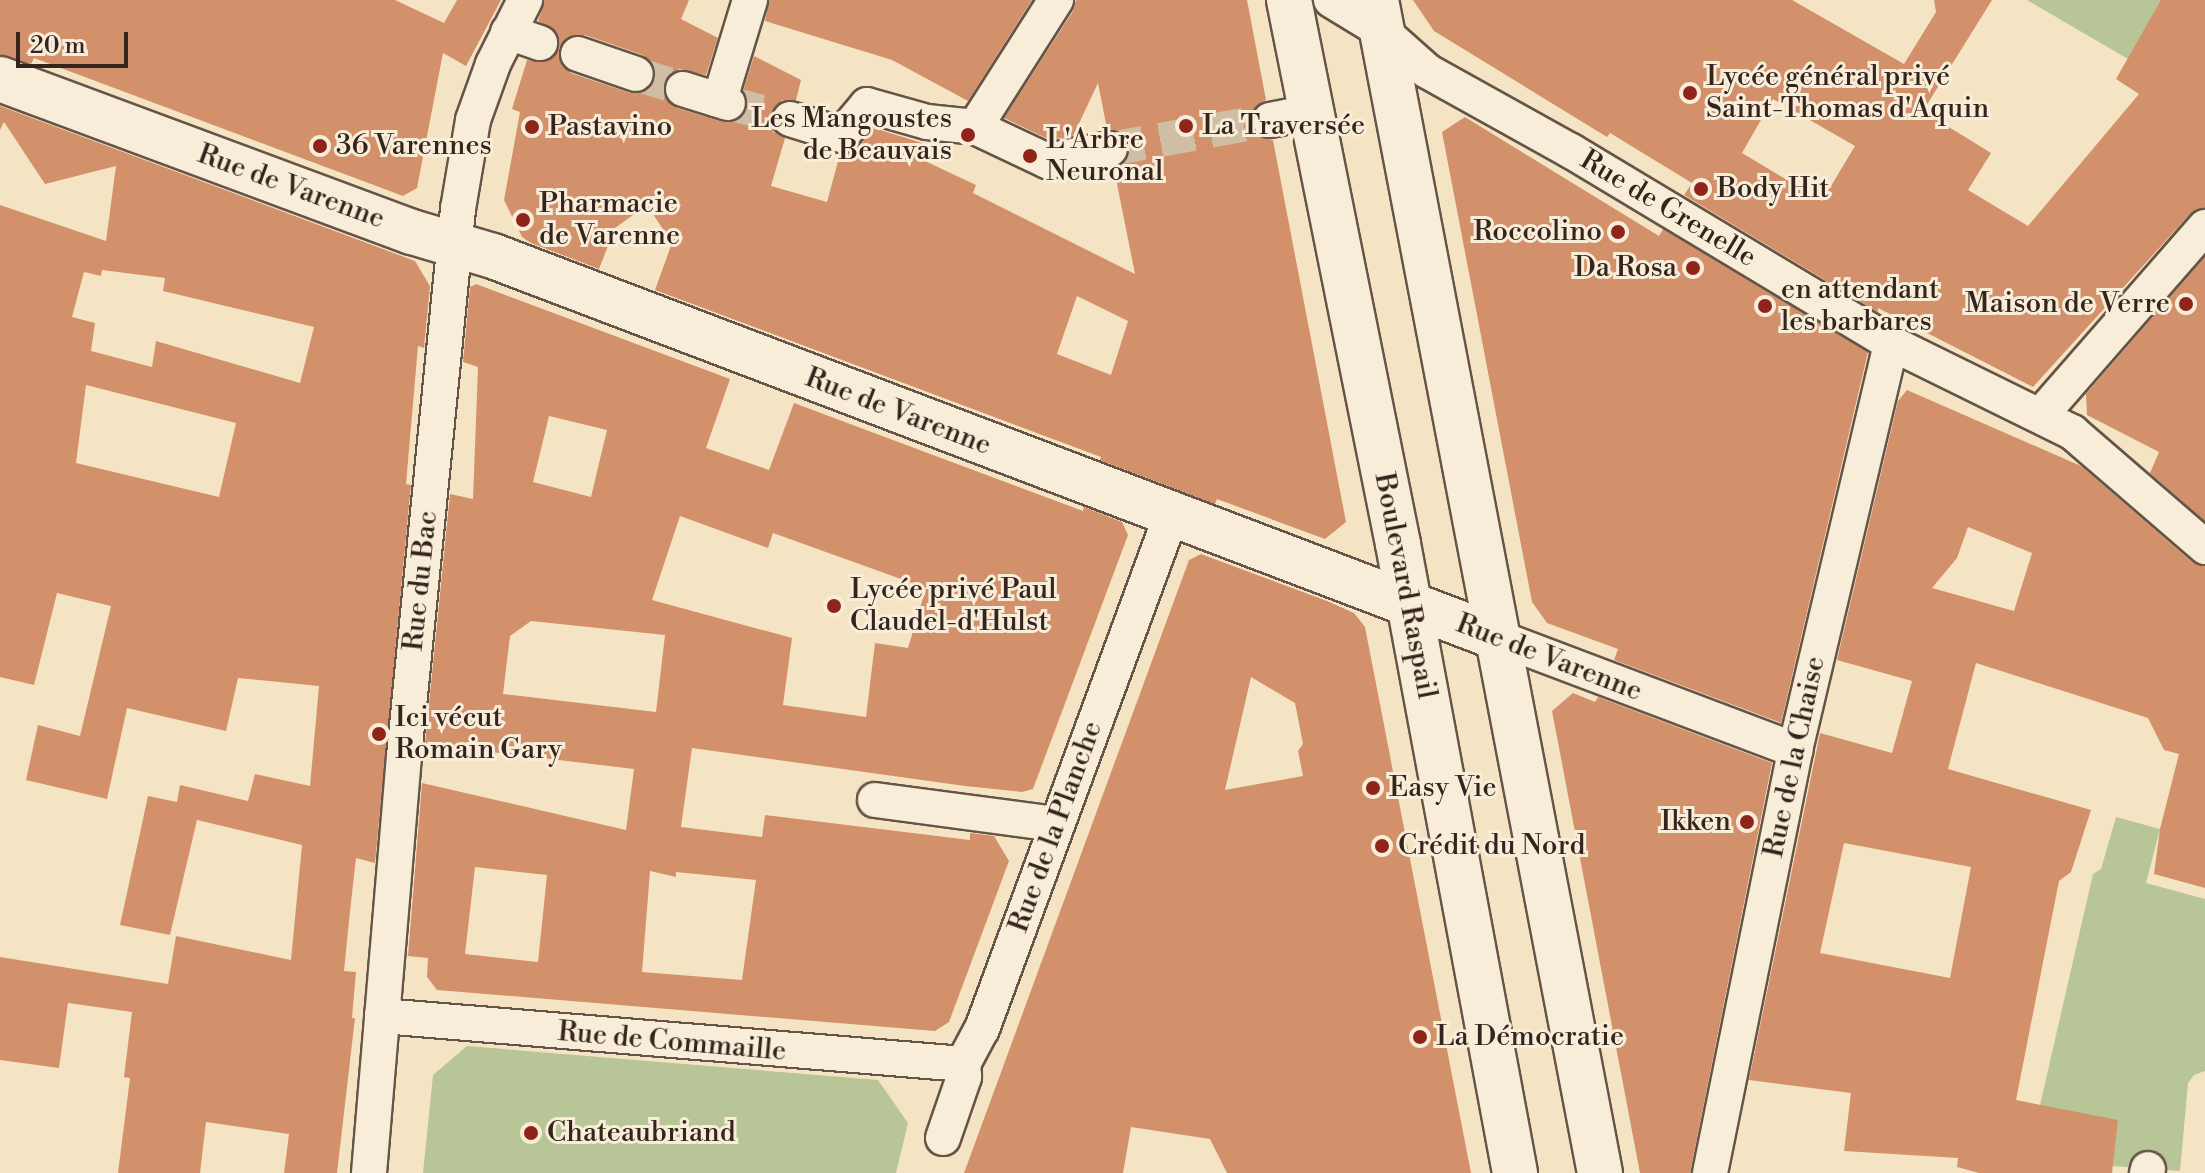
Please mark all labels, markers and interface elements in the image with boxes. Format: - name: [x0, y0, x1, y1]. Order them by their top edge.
- scale bar: [20, 16, 132, 66]
- text: 20 m: [30, 31, 86, 61]
- place label: Lycée général privé Saint-Thomas d'Aquin: [1706, 60, 1989, 126]
- marker: Lycée général privé Saint-Thomas d'Aquin: [1681, 84, 1699, 102]
- place label: Les Mangoustes de Beauvais: [751, 102, 952, 168]
- place label: La Traversée: [1202, 109, 1365, 143]
- place label: Pastavino: [548, 110, 672, 144]
- marker: La Traversée: [1177, 117, 1195, 135]
- marker: Pastavino: [523, 118, 541, 136]
- place label: L'Arbre Neuronal: [1046, 123, 1163, 189]
- marker: Les Mangoustes de Beauvais: [959, 126, 977, 144]
- place label: 36 Varennes: [336, 129, 492, 163]
- marker: 36 Varennes: [311, 137, 329, 155]
- street label: Rue de Varenne: [193, 138, 389, 236]
- street label: Rue de Grenelle: [1574, 143, 1762, 275]
- marker: L'Arbre Neuronal: [1021, 147, 1039, 165]
- place label: Body Hit: [1717, 172, 1829, 206]
- marker: Body Hit: [1692, 180, 1710, 198]
- place label: Pharmacie de Varenne: [539, 187, 680, 253]
- marker: Pharmacie de Varenne: [514, 211, 532, 229]
- place label: Roccolino: [1473, 215, 1602, 249]
- marker: Roccolino: [1609, 223, 1627, 241]
- place label: Da Rosa: [1574, 251, 1677, 285]
- marker: Da Rosa: [1684, 259, 1702, 277]
- place label: en attendant les barbares: [1781, 273, 1939, 339]
- place label: Maison de Verre: [1965, 287, 2170, 321]
- marker: Maison de Verre: [2177, 295, 2195, 313]
- marker: en attendant les barbares: [1756, 297, 1774, 315]
- street label: Rue de Varenne: [800, 361, 996, 463]
- street label: Boulevard Raspail: [1367, 470, 1443, 702]
- street label: Rue du Bac: [397, 509, 445, 653]
- place label: Lycée privé Paul Claudel-d'Hulst: [850, 573, 1057, 639]
- marker: Lycée privé Paul Claudel-d'Hulst: [825, 597, 843, 615]
- street label: Rue de Varenne: [1451, 607, 1647, 709]
- street label: Rue de la Chaise: [1757, 653, 1833, 861]
- place label: Ici vécut Romain Gary: [395, 701, 562, 767]
- street label: Rue de la Planche: [1002, 717, 1110, 937]
- marker: Ici vécut Romain Gary: [370, 725, 388, 743]
- place label: Easy Vie: [1389, 771, 1497, 805]
- marker: Easy Vie: [1364, 779, 1382, 797]
- place label: Ikken: [1661, 805, 1731, 839]
- marker: Ikken: [1738, 813, 1756, 831]
- place label: Crédit du Nord: [1398, 829, 1585, 863]
- marker: Crédit du Nord: [1373, 837, 1391, 855]
- street label: Rue de Commaille: [556, 1015, 788, 1069]
- place label: La Démocratie: [1436, 1020, 1624, 1054]
- marker: La Démocratie: [1411, 1028, 1429, 1046]
- place label: Chateaubriand: [547, 1116, 736, 1150]
- marker: Chateaubriand: [522, 1124, 540, 1142]

